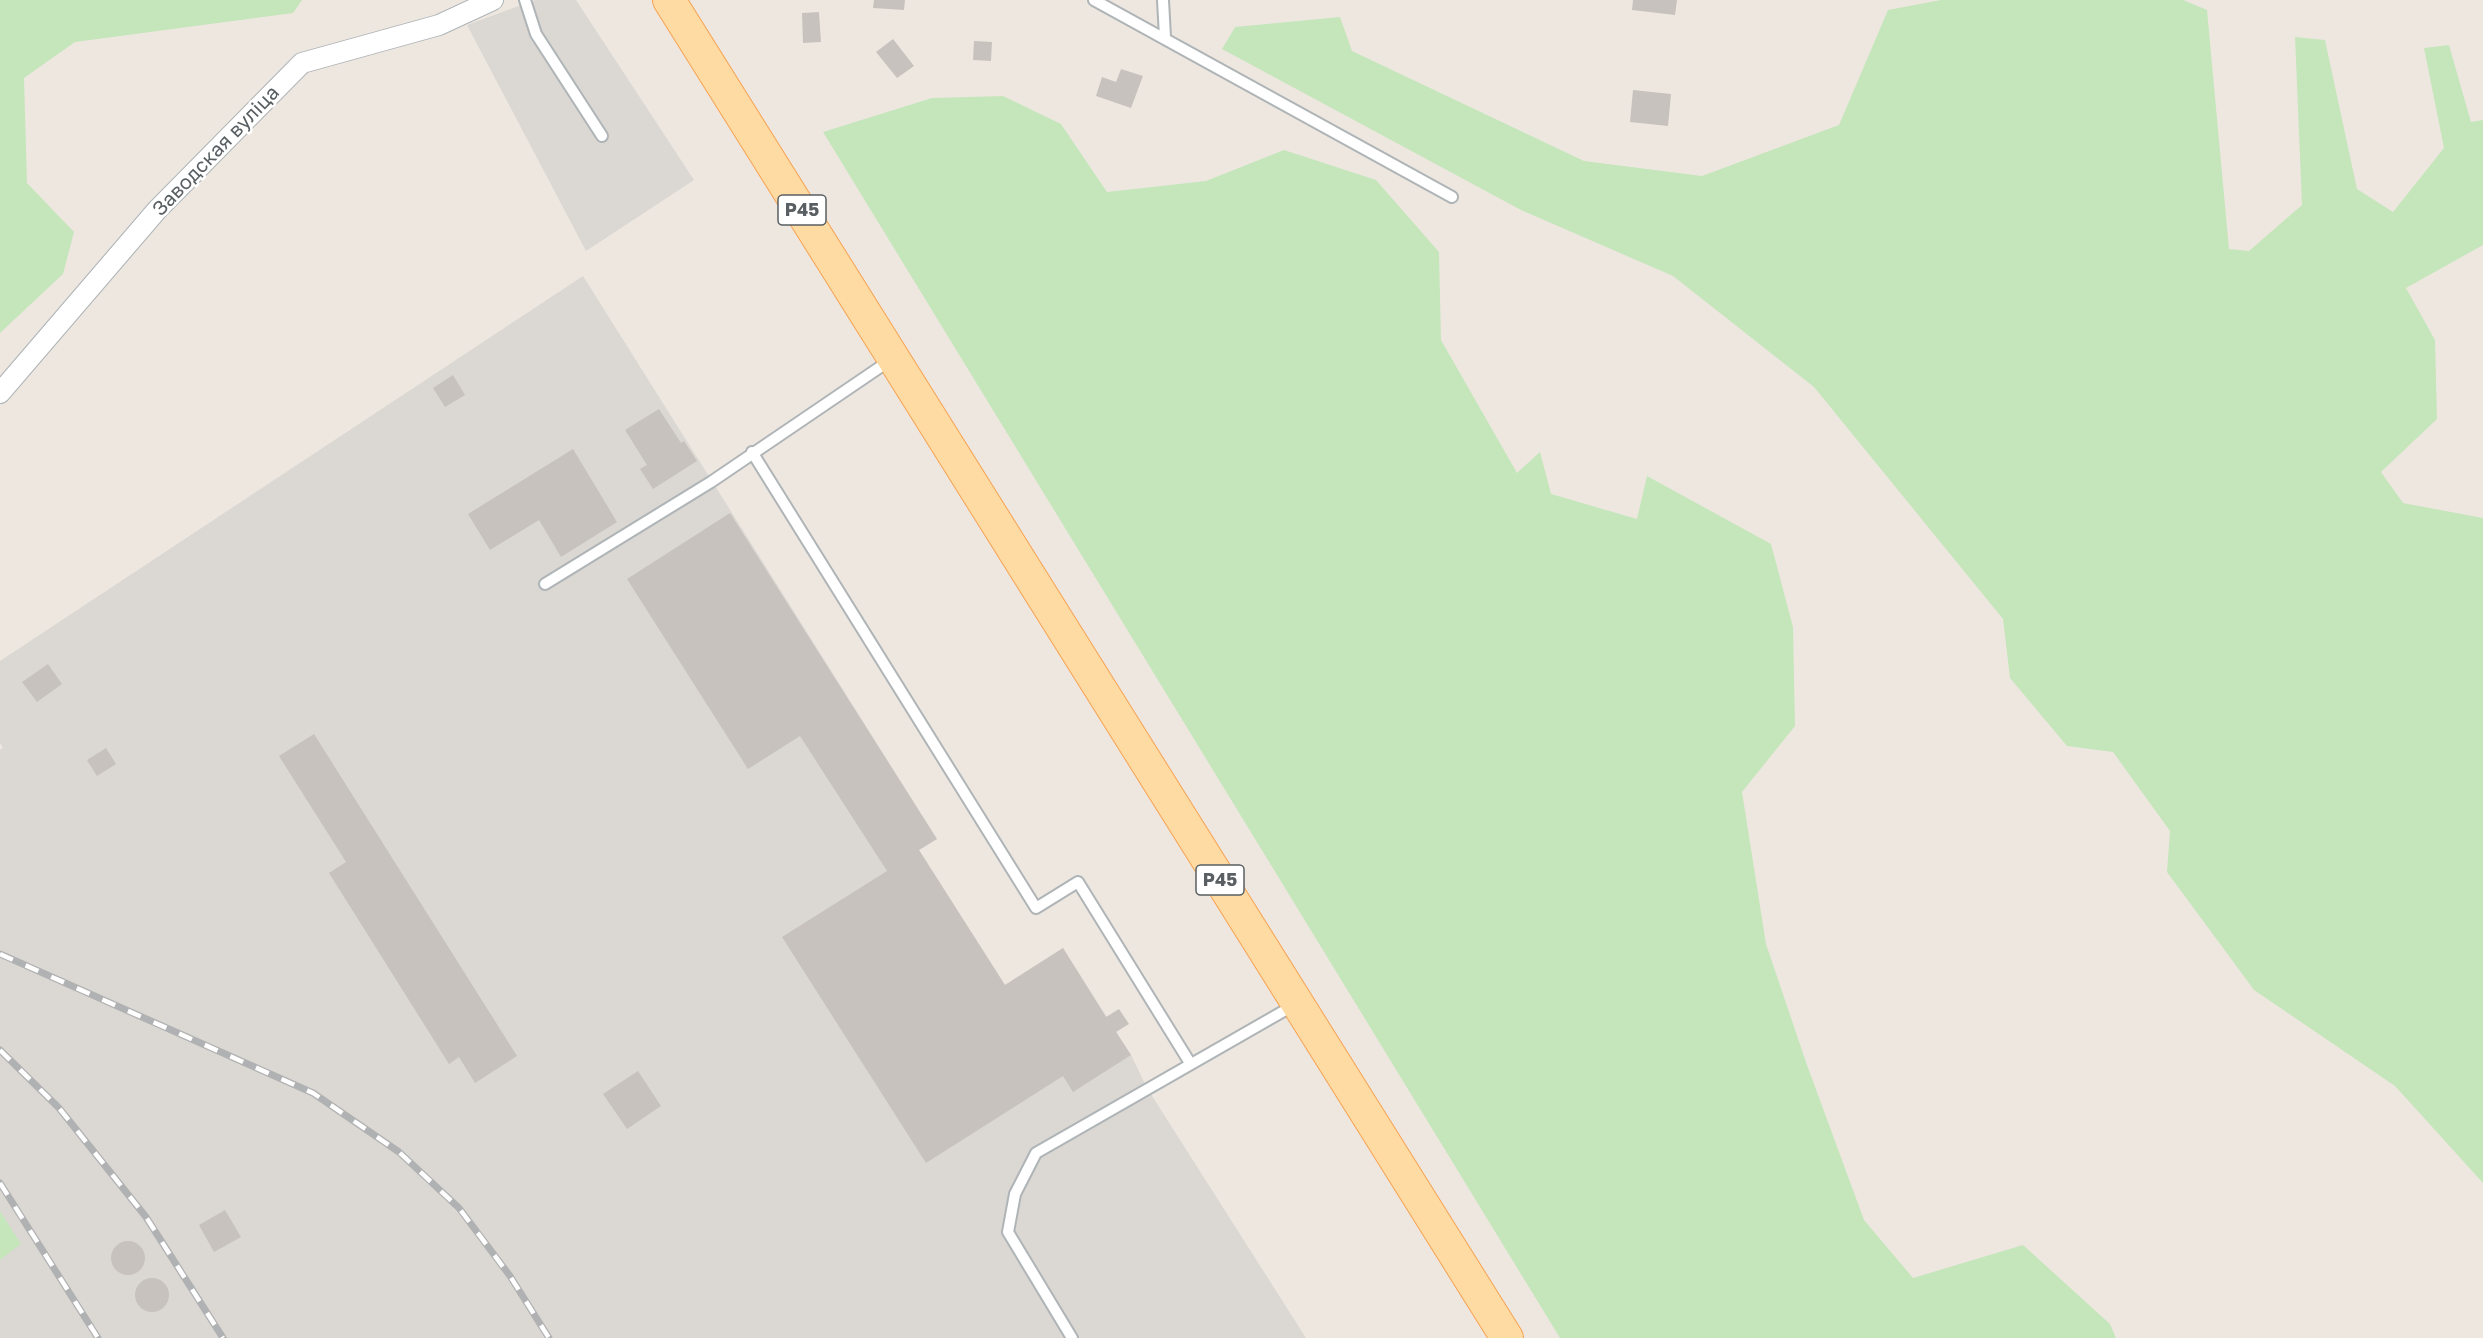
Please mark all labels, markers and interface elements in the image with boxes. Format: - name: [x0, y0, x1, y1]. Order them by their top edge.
- street label: Заводская вуліца: [148, 81, 284, 221]
- road number: Р45: [778, 195, 826, 225]
- road number: Р45: [1196, 865, 1244, 895]

